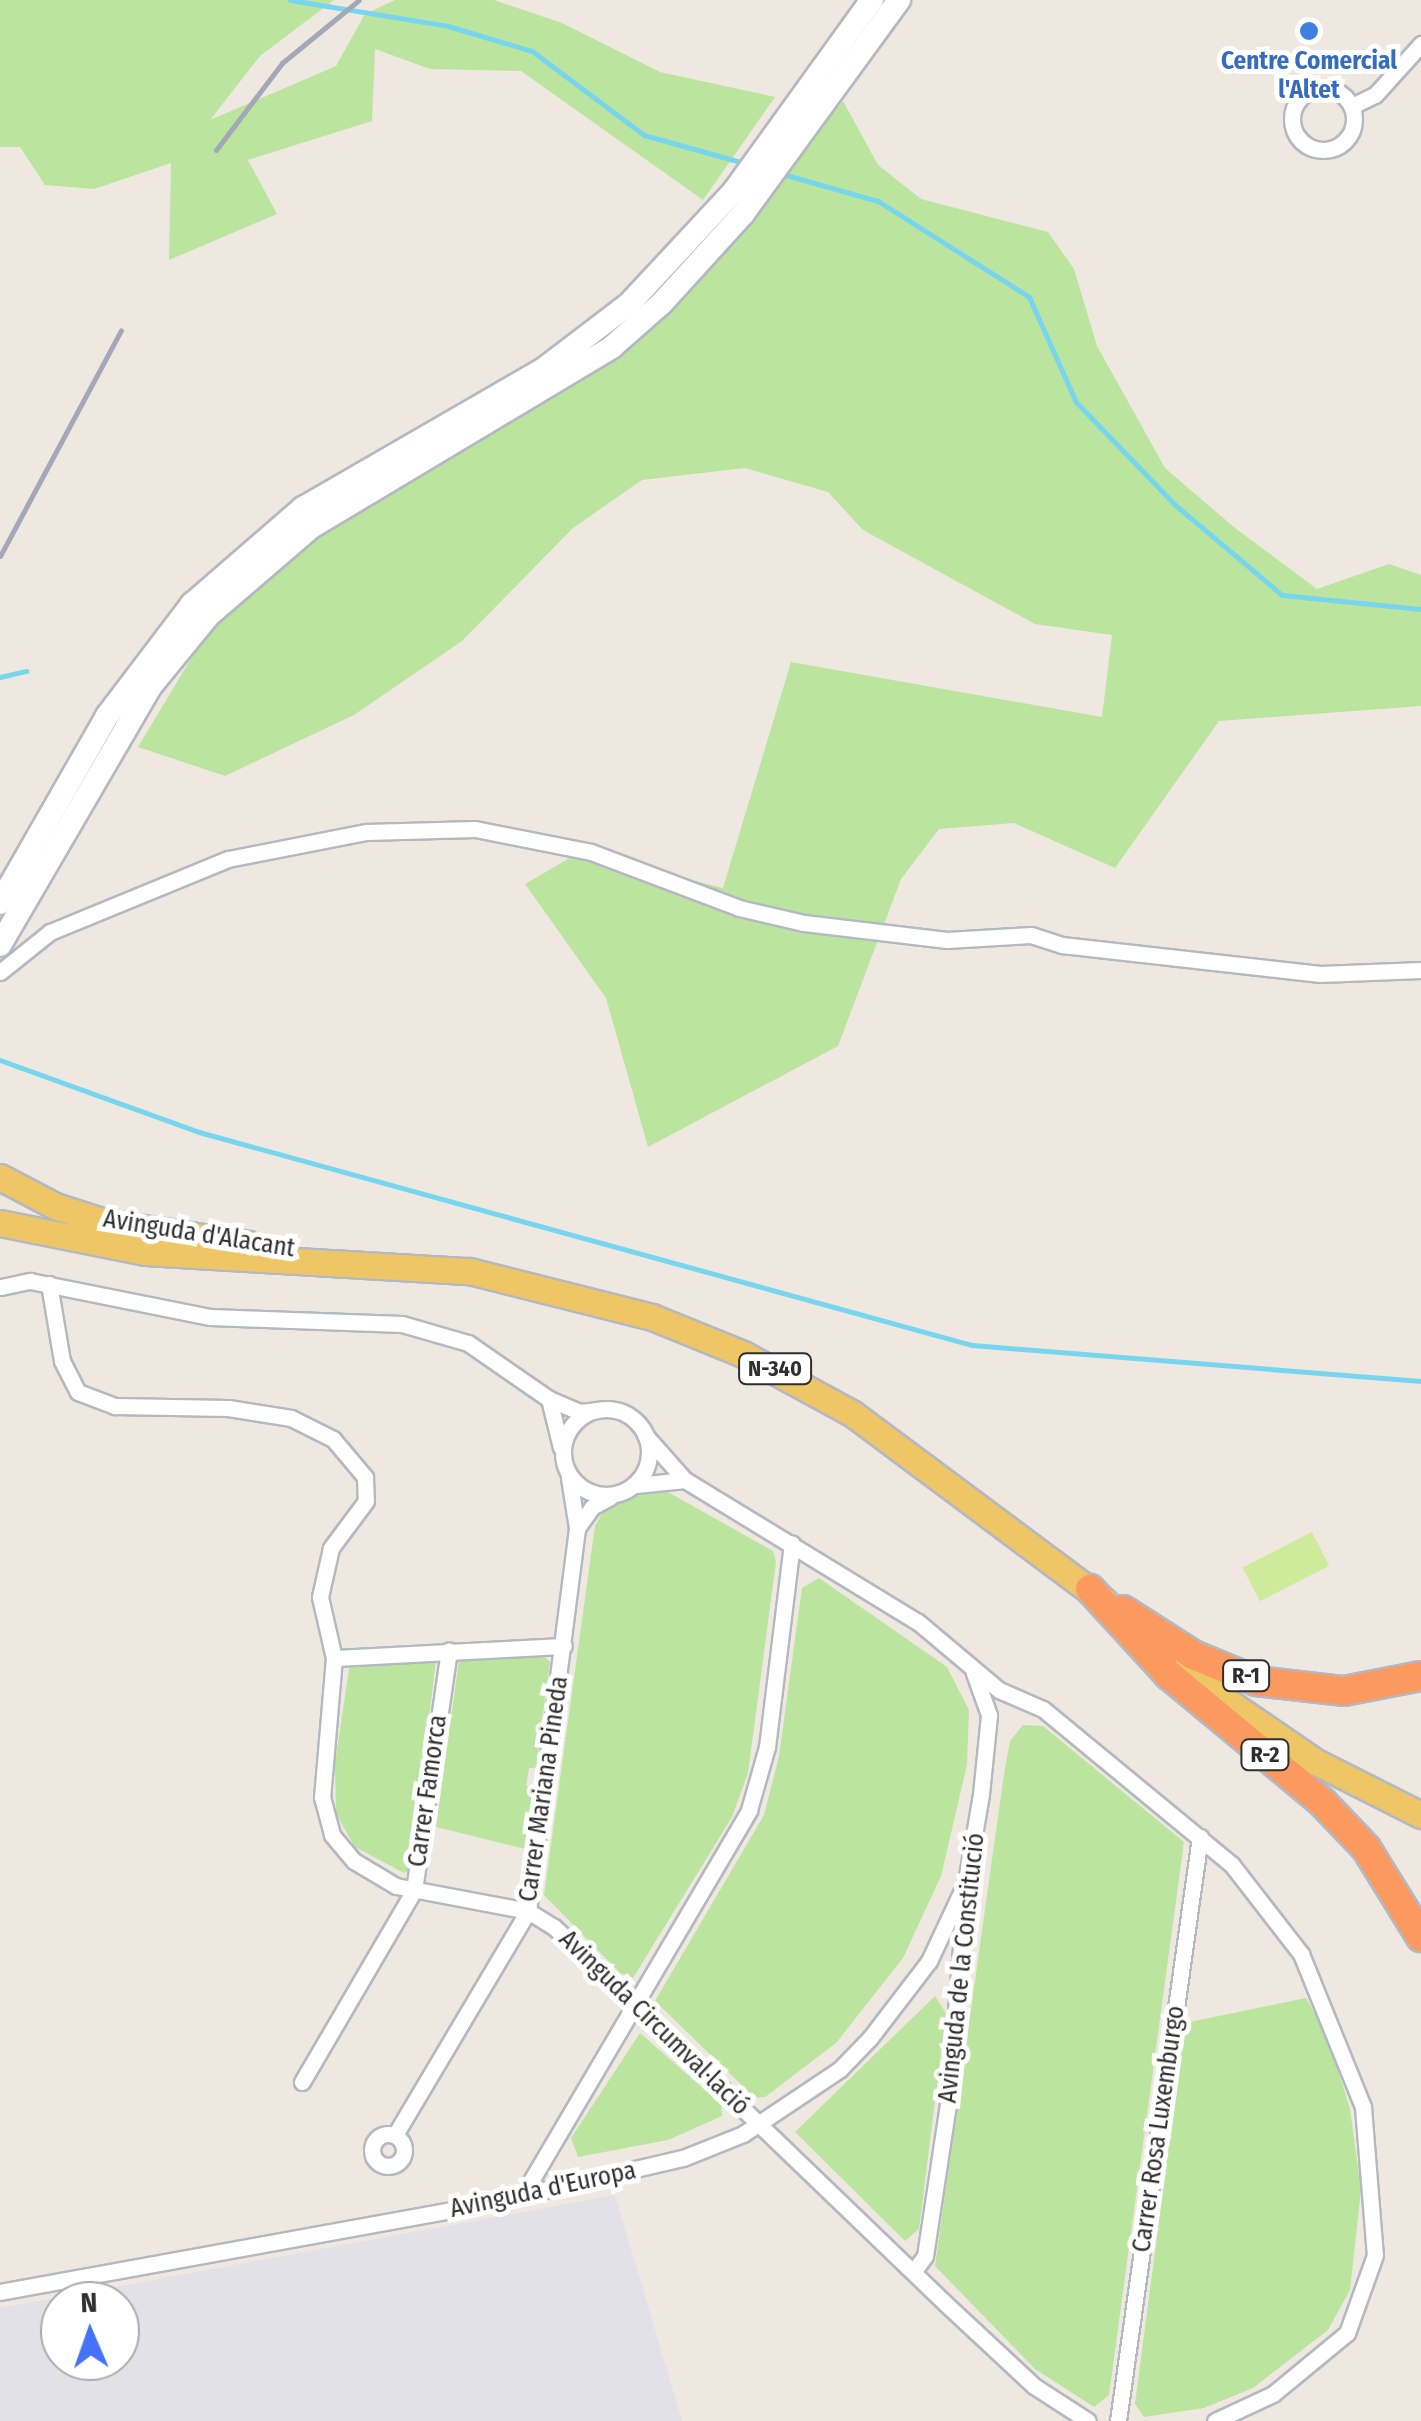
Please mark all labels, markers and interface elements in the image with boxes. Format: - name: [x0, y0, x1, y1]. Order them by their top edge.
- marker: Centre Comercial l'Altet: [1298, 20, 1320, 42]
- place label: Centre Comercial l'Altet: [1221, 47, 1397, 106]
- street label: Avinguda d'Alacant: [101, 1204, 297, 1264]
- road number: N-340: [738, 1352, 812, 1386]
- road number: R-1: [1221, 1659, 1271, 1693]
- street label: Carrer Mariana Pineda: [513, 1674, 575, 1904]
- street label: Carrer Famorca: [402, 1713, 454, 1869]
- road number: R-2: [1240, 1738, 1290, 1772]
- street label: Avinguda de la Constitució: [933, 1832, 991, 2104]
- street label: Avinguda Circumval·lació: [553, 1924, 755, 2122]
- street label: Carrer Rosa Luxemburgo: [1127, 2004, 1191, 2254]
- street label: Avinguda d'Europa: [447, 2156, 639, 2224]
- north arrow: [40, 2281, 140, 2381]
- text: N: [80, 2286, 98, 2319]

